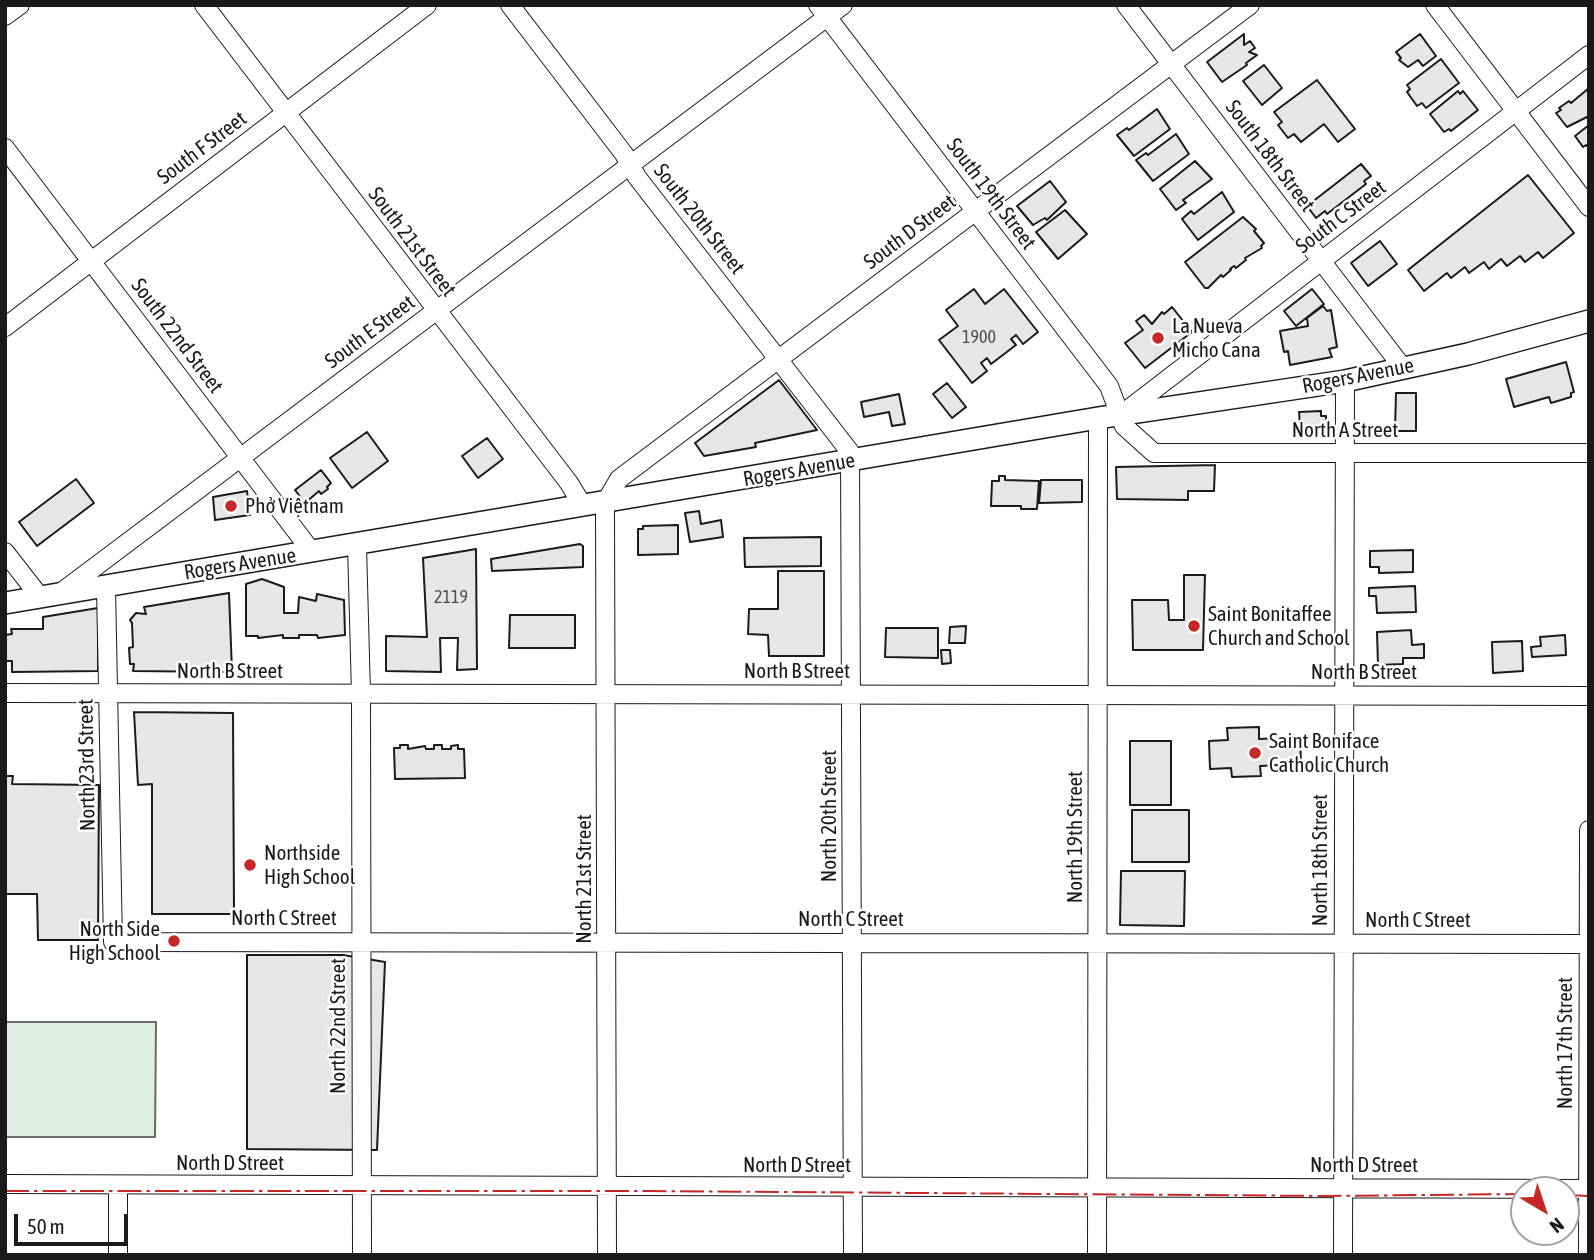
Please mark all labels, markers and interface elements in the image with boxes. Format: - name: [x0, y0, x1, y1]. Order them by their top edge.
- street label: South 18th Street: [1220, 95, 1320, 217]
- street label: South F Street: [152, 106, 252, 190]
- street label: South 19th Street: [941, 133, 1041, 255]
- street label: South 20th Street: [648, 159, 750, 279]
- street label: South C Street: [1291, 175, 1391, 259]
- street label: South 21st Street: [363, 182, 461, 302]
- street label: South D Street: [859, 189, 961, 275]
- street label: South 22nd Street: [126, 274, 228, 398]
- street label: South E Street: [320, 290, 420, 374]
- place label: La Nueva Micho Cana: [1172, 313, 1261, 363]
- house number: 1900: [962, 326, 996, 348]
- marker: La Nueva Micho Cana: [1150, 330, 1166, 346]
- street label: Rogers Avenue: [1300, 353, 1416, 399]
- street label: North A Street: [1292, 417, 1398, 443]
- street label: Rogers Avenue: [741, 448, 857, 492]
- place label: Phở Việtnam: [245, 493, 344, 519]
- marker: Phở Việtnam: [223, 498, 239, 514]
- street label: Rogers Avenue: [182, 543, 298, 585]
- house number: 2119: [434, 586, 468, 608]
- place label: Saint Bonitaffee Church and School: [1208, 601, 1350, 651]
- marker: Saint Bonitaffee Church and School: [1186, 618, 1202, 634]
- street label: North B Street: [177, 658, 283, 684]
- street label: North B Street: [744, 658, 850, 684]
- street label: North B Street: [1311, 659, 1417, 685]
- street label: North 23rd Street: [73, 699, 101, 831]
- place label: Saint Boniface Catholic Church: [1269, 728, 1389, 778]
- marker: Saint Boniface Catholic Church: [1247, 745, 1263, 761]
- street label: North 20th Street: [816, 750, 842, 882]
- street label: North 19th Street: [1062, 771, 1088, 903]
- street label: North 18th Street: [1307, 794, 1333, 926]
- street label: North 21st Street: [571, 814, 597, 944]
- place label: Northside High School: [264, 840, 355, 890]
- marker: Northside High School: [242, 857, 258, 873]
- street label: North C Street: [231, 905, 337, 931]
- street label: North C Street: [798, 906, 904, 932]
- street label: North C Street: [1365, 907, 1471, 933]
- place label: North Side High School: [69, 916, 160, 966]
- marker: North Side High School: [166, 933, 182, 949]
- street label: North 22nd Street: [325, 958, 351, 1094]
- street label: North 17th Street: [1552, 977, 1578, 1109]
- street label: North D Street: [176, 1150, 284, 1176]
- street label: North D Street: [743, 1152, 851, 1178]
- street label: North D Street: [1310, 1152, 1418, 1178]
- north arrow: [1510, 1176, 1580, 1246]
- scale bar: [18, 1200, 131, 1244]
- text: 50 m: [27, 1214, 65, 1238]
- text: N: [1546, 1214, 1568, 1238]

